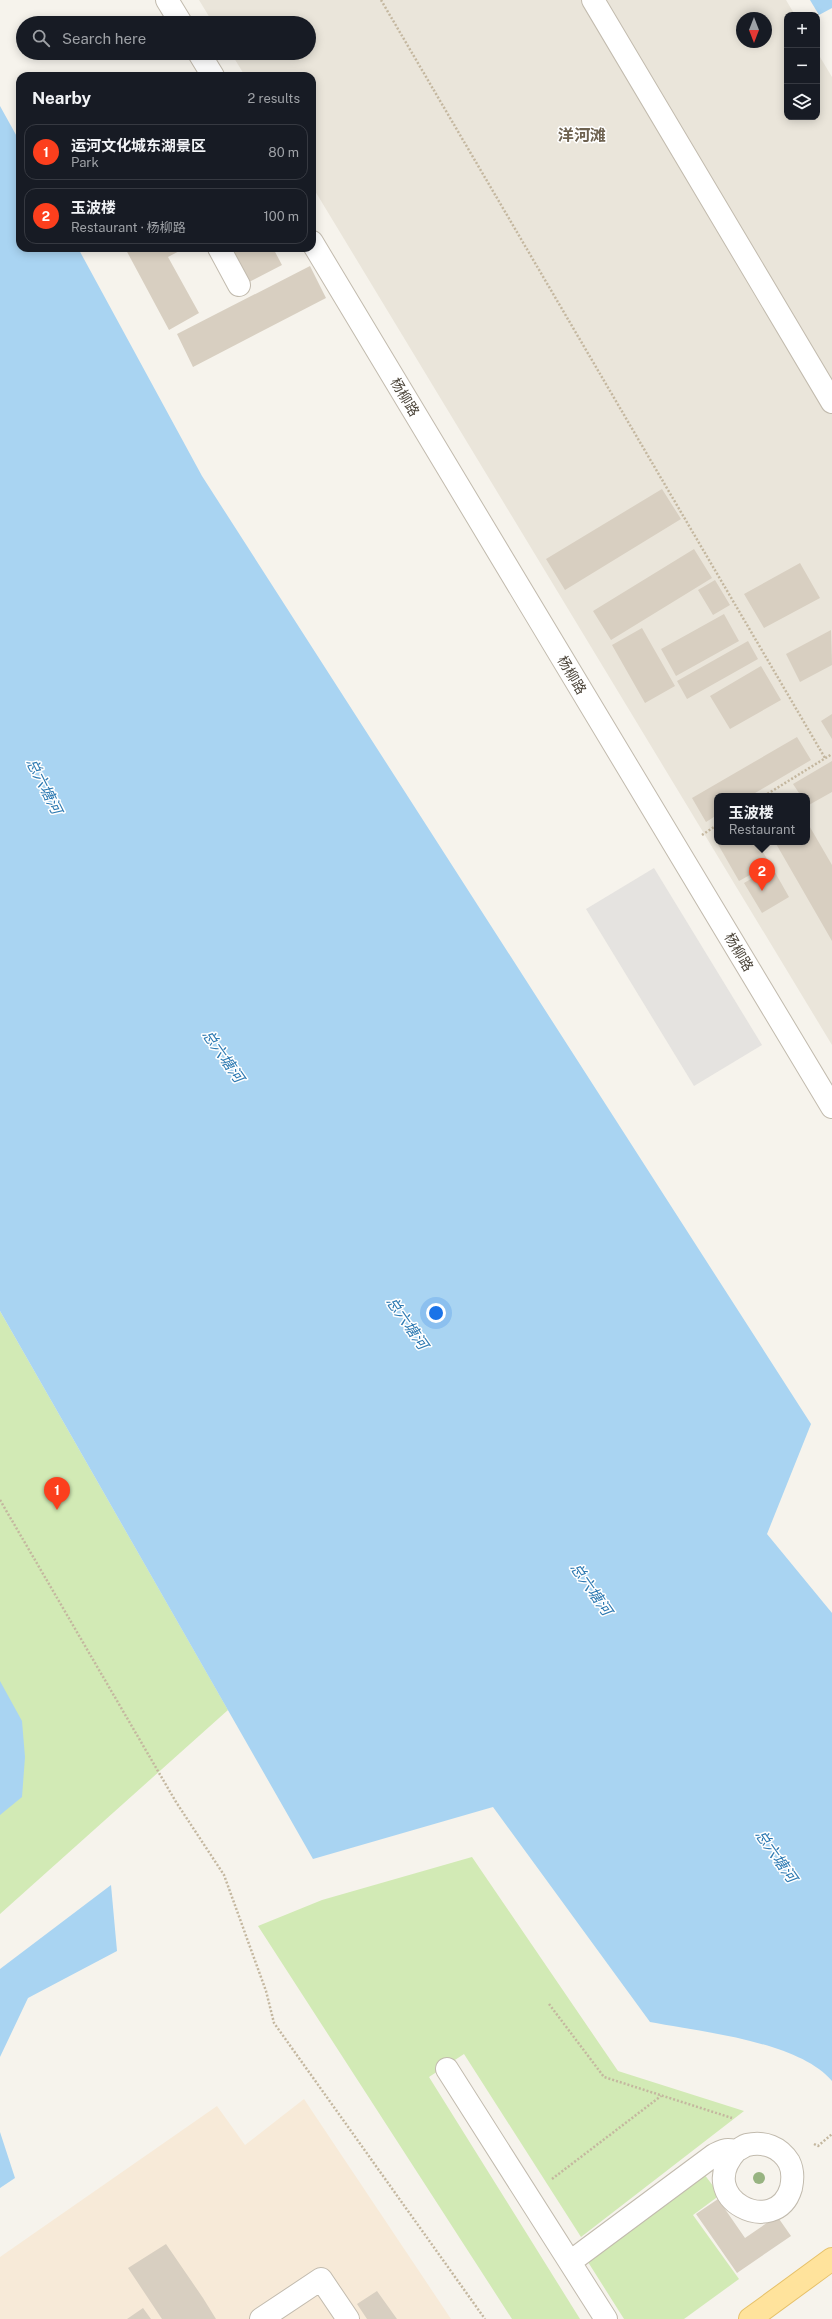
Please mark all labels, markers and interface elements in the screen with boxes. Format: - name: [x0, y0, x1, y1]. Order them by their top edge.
- north arrow: [736, 12, 772, 48]
- map controls: [784, 12, 820, 120]
- button: +: [784, 12, 820, 48]
- search box: [16, 16, 316, 60]
- icon: search: [30, 27, 52, 49]
- text: Search here: [62, 30, 146, 47]
- button: −: [784, 48, 820, 84]
- button: layers: [784, 84, 820, 120]
- text: Nearby: [32, 88, 91, 108]
- text: 2 results: [248, 91, 300, 106]
- district label: 洋河滩: [558, 126, 606, 145]
- text: 运河文化城东湖景区: [71, 137, 206, 154]
- text: 1: [43, 145, 49, 160]
- text: 80 m: [268, 145, 299, 160]
- text: Park: [71, 155, 99, 170]
- text: 玉波楼: [71, 199, 116, 216]
- text: 2: [42, 209, 50, 224]
- text: 100 m: [263, 209, 299, 224]
- text: Restaurant · 杨柳路: [71, 220, 186, 235]
- street label: 杨柳路: [387, 375, 423, 419]
- street label: 杨柳路: [554, 653, 590, 697]
- water label: 总六塘河: [23, 755, 67, 819]
- popup: [714, 793, 810, 845]
- text: 玉波楼: [729, 804, 774, 821]
- text: Restaurant: [729, 822, 795, 837]
- pin: 2: [749, 858, 775, 891]
- street label: 杨柳路: [721, 930, 757, 974]
- water label: 总六塘河: [199, 1026, 249, 1088]
- water label: 总六塘河: [383, 1293, 433, 1355]
- your location: [426, 1303, 446, 1323]
- pin: 1: [44, 1477, 70, 1510]
- water label: 总六塘河: [567, 1559, 617, 1621]
- water label: 总六塘河: [752, 1826, 802, 1888]

